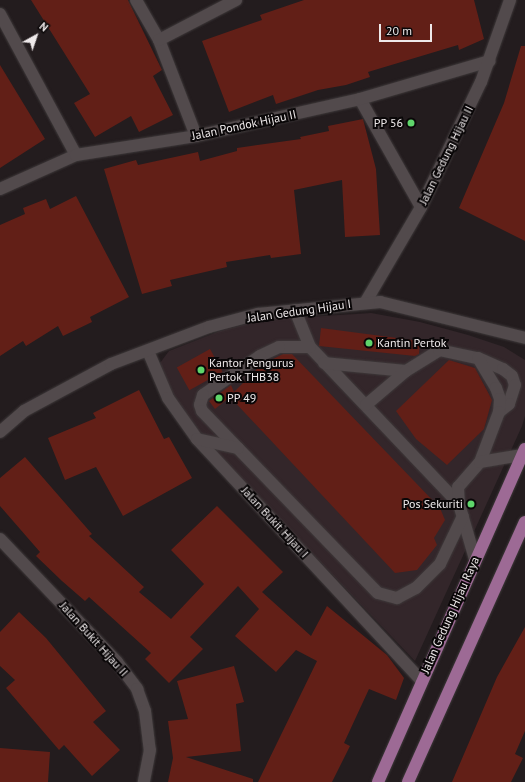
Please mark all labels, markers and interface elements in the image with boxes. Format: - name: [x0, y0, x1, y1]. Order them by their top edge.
- north arrow: [16, 16, 56, 56]
- scale bar: [381, 16, 434, 42]
- text: N: [36, 19, 51, 34]
- text: 20 m: [386, 23, 412, 38]
- street label: Jalan Gedung Hijau II: [416, 103, 476, 207]
- street label: Jalan Pondok Hijau II: [190, 107, 298, 143]
- place label: PP 56: [373, 116, 403, 130]
- marker: PP 56: [406, 118, 416, 128]
- street label: Jalan Gedung Hijau I: [246, 297, 352, 325]
- place label: Kantin Pertok: [377, 336, 446, 350]
- marker: Kantin Pertok: [364, 338, 374, 348]
- place label: Kantor Pengurus Pertok THB38: [209, 356, 294, 384]
- marker: Kantor Pengurus Pertok THB38: [196, 365, 206, 375]
- place label: PP 49: [227, 391, 257, 405]
- marker: PP 49: [214, 393, 224, 403]
- street label: Jalan Bukit Hijau I: [238, 483, 312, 561]
- place label: Pos Sekuriti: [403, 497, 463, 511]
- marker: Pos Sekuriti: [466, 499, 476, 509]
- street label: Jalan Gedung Hijau Raya: [418, 555, 482, 675]
- street label: Jalan Bukit Hijau II: [57, 599, 131, 679]

